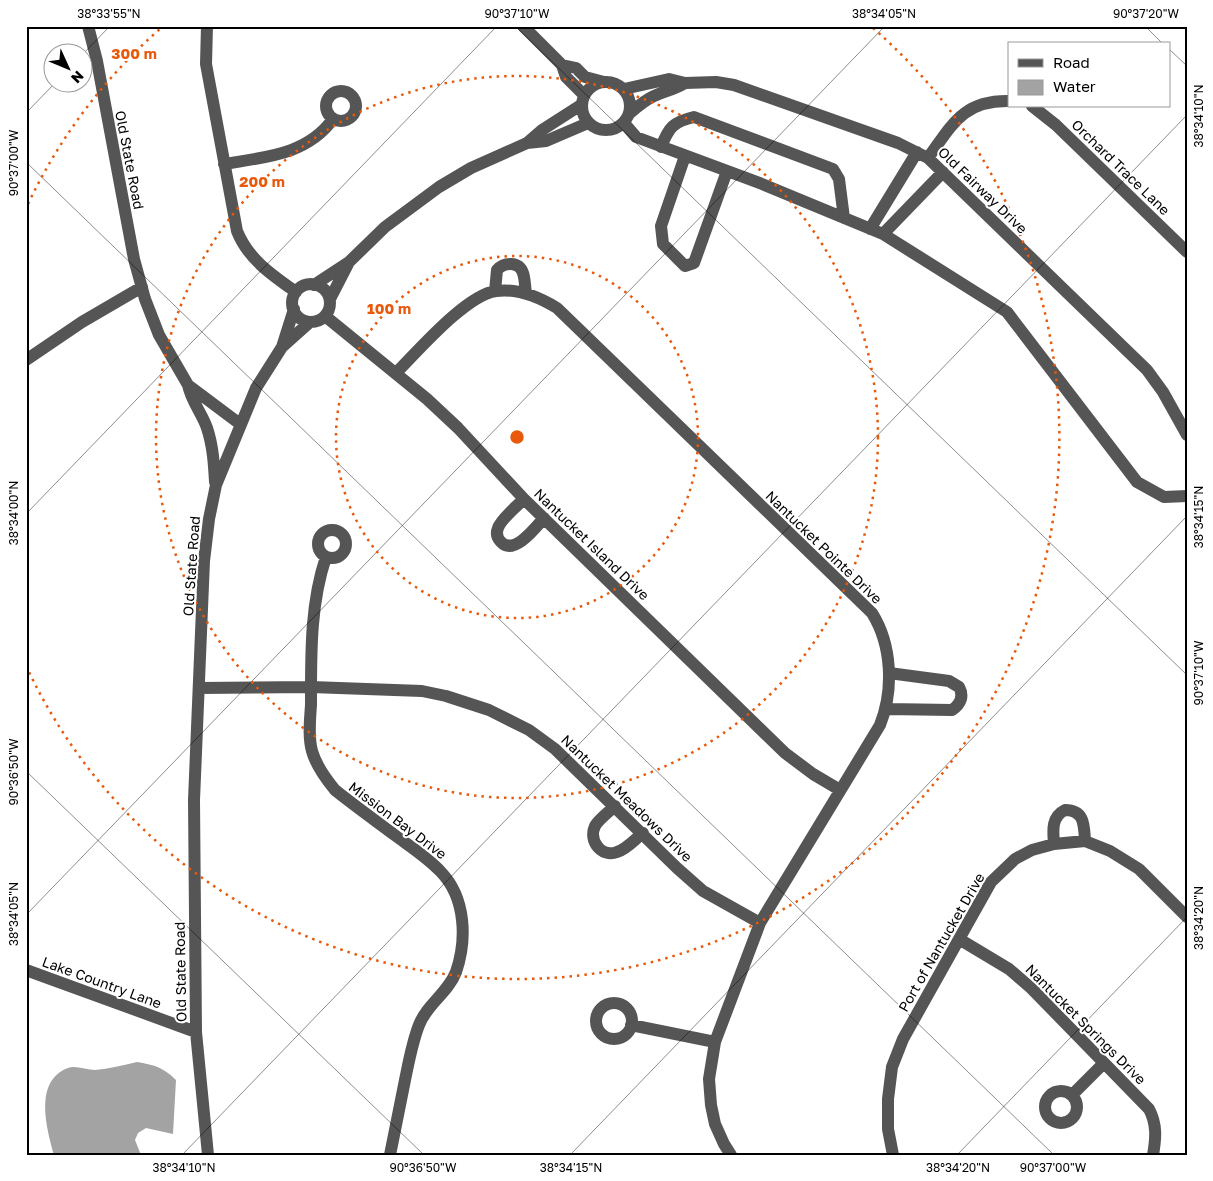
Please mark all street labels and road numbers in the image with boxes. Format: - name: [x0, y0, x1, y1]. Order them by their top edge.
- street label: Old State Road: [112, 109, 148, 211]
- street label: Orchard Trace Lane: [1068, 116, 1174, 218]
- street label: Old Fairway Drive: [935, 143, 1031, 237]
- street label: Nantucket Island Drive: [531, 485, 653, 603]
- street label: Nantucket Pointe Drive: [762, 487, 886, 607]
- street label: Old State Road: [179, 515, 203, 617]
- street label: Nantucket Meadows Drive: [558, 731, 696, 865]
- street label: Mission Bay Drive: [346, 778, 450, 862]
- street label: Port of Nantucket Drive: [894, 870, 988, 1014]
- street label: Old State Road: [171, 922, 189, 1022]
- street label: Lake Country Lane: [40, 953, 164, 1011]
- street label: Nantucket Springs Drive: [1022, 960, 1150, 1088]

